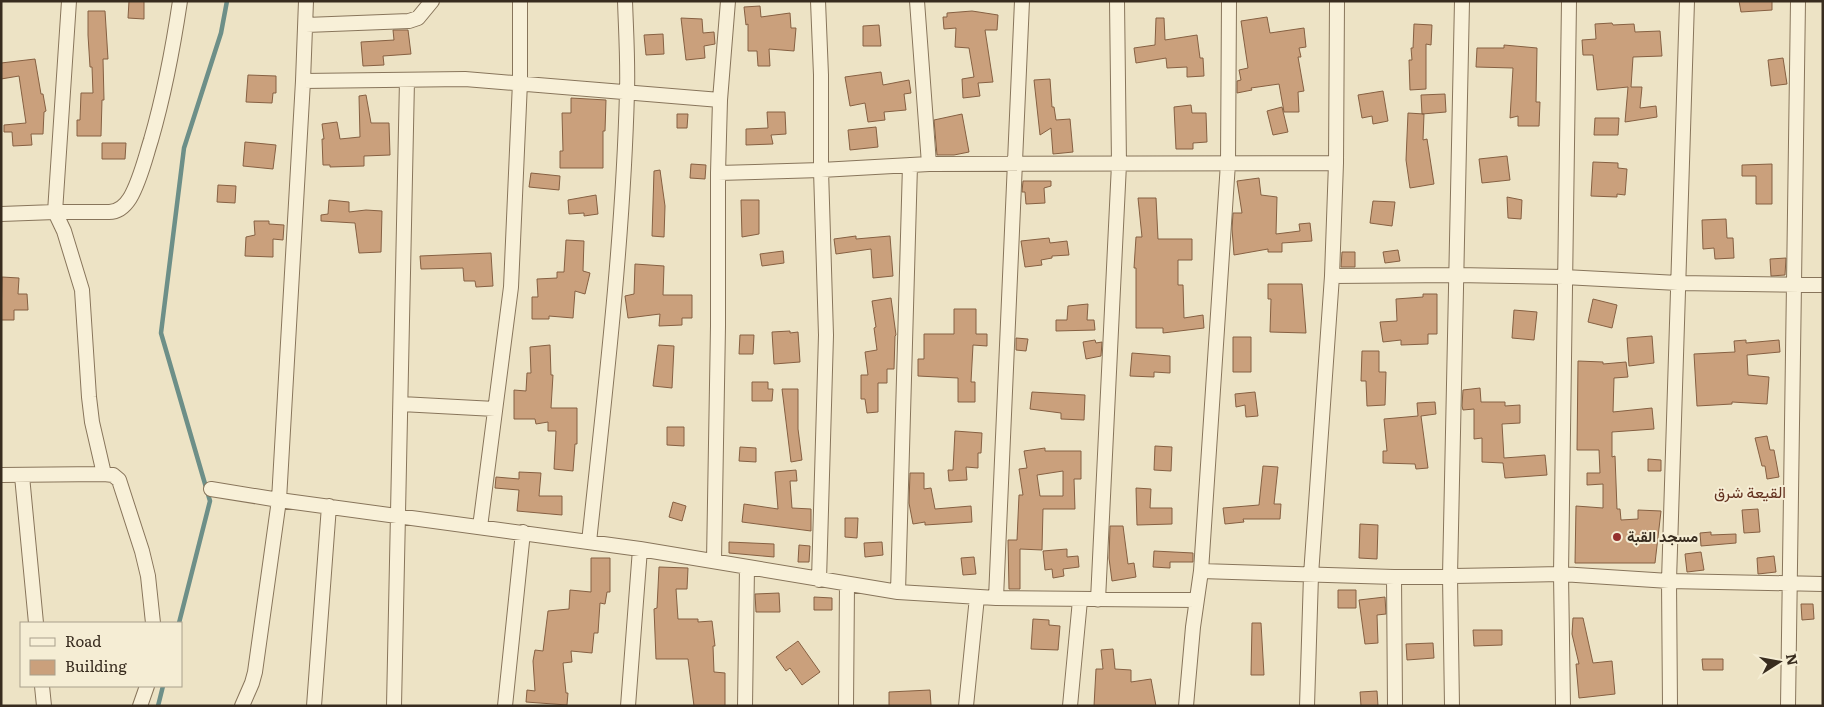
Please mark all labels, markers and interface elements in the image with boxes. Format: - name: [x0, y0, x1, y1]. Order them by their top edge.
- district label: القيعة شرق: [1714, 479, 1786, 503]
- place label: مسجد القبة: [1627, 524, 1698, 547]
- marker: مسجد القبة: [1611, 531, 1623, 543]
- legend: [20, 622, 182, 687]
- text: Road: [65, 629, 101, 652]
- north arrow: [1754, 637, 1804, 687]
- text: N: [1782, 652, 1804, 667]
- text: Building: [65, 654, 127, 677]

